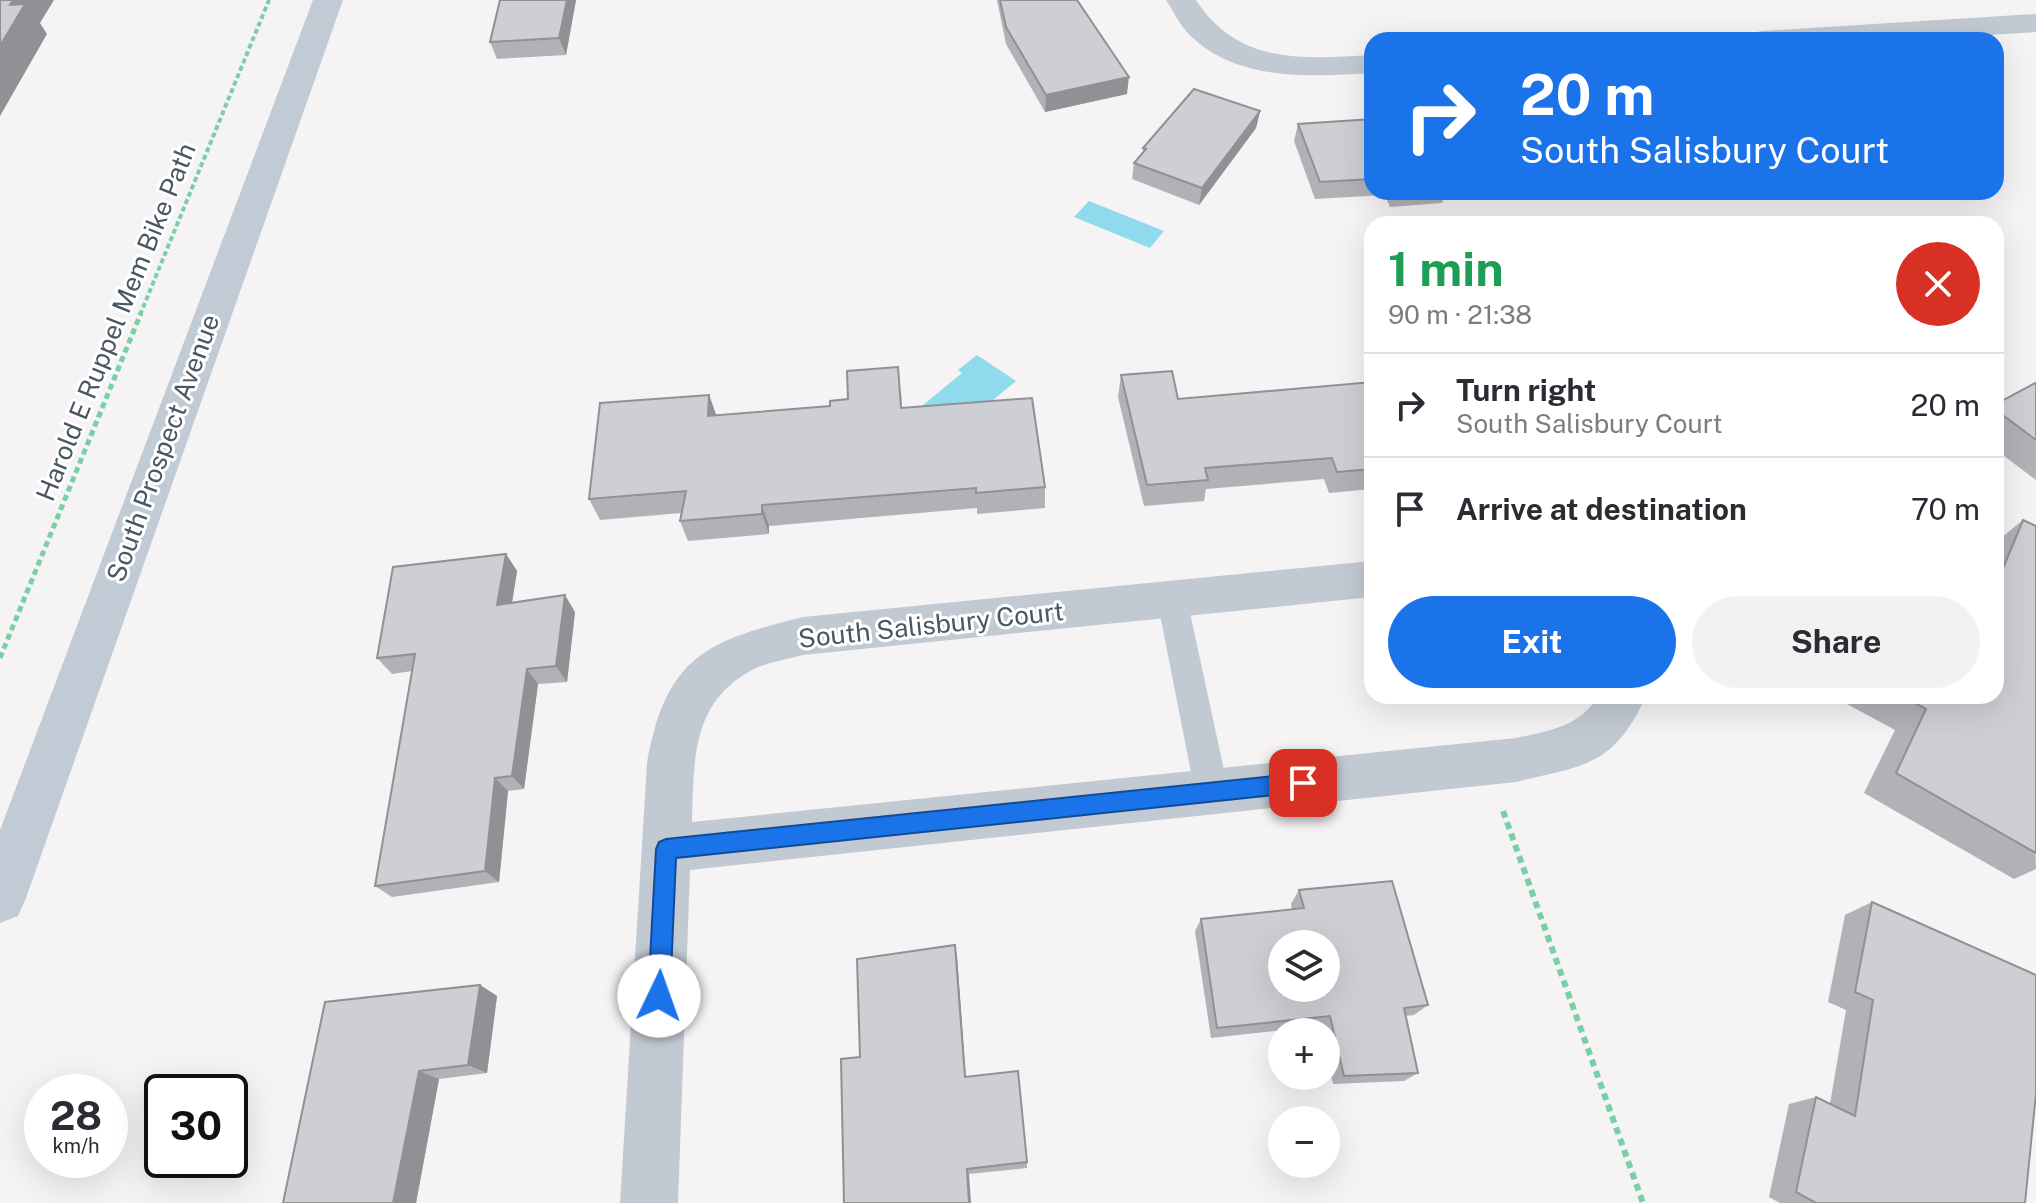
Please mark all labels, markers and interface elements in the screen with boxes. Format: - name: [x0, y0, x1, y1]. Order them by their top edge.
- text: 20 m: [1520, 62, 1654, 128]
- icon: right: [1388, 64, 1492, 168]
- text: South Salisbury Court: [1520, 129, 1889, 171]
- street label: Harold E Ruppel Mem Bike Path: [29, 138, 202, 505]
- text: 1 min: [1388, 240, 1504, 297]
- button: close: [1896, 242, 1980, 326]
- text: 90 m · 21:38: [1388, 299, 1532, 330]
- street label: South Prospect Avenue: [100, 310, 225, 586]
- text: Turn right: [1456, 372, 1596, 408]
- icon: right: [1388, 383, 1432, 427]
- text: 20 m: [1911, 387, 1980, 423]
- text: South Salisbury Court: [1456, 408, 1723, 439]
- icon: arrive: [1388, 487, 1432, 531]
- text: Arrive at destination: [1456, 491, 1747, 527]
- text: 70 m: [1911, 491, 1980, 527]
- street label: South Salisbury Court: [797, 595, 1065, 654]
- button: Exit: [1388, 596, 1676, 688]
- button: Share: [1692, 596, 1980, 688]
- pin: [1269, 749, 1337, 817]
- icon: arrive: [1281, 761, 1325, 805]
- map controls: [1268, 930, 1340, 1178]
- button: layers: [1268, 930, 1340, 1002]
- position arrow: [617, 954, 701, 1038]
- button: +: [1268, 1018, 1340, 1090]
- speed limit sign: 30: [144, 1074, 248, 1178]
- text: 28: [50, 1092, 102, 1139]
- button: −: [1268, 1106, 1340, 1178]
- text: km/h: [52, 1134, 100, 1158]

